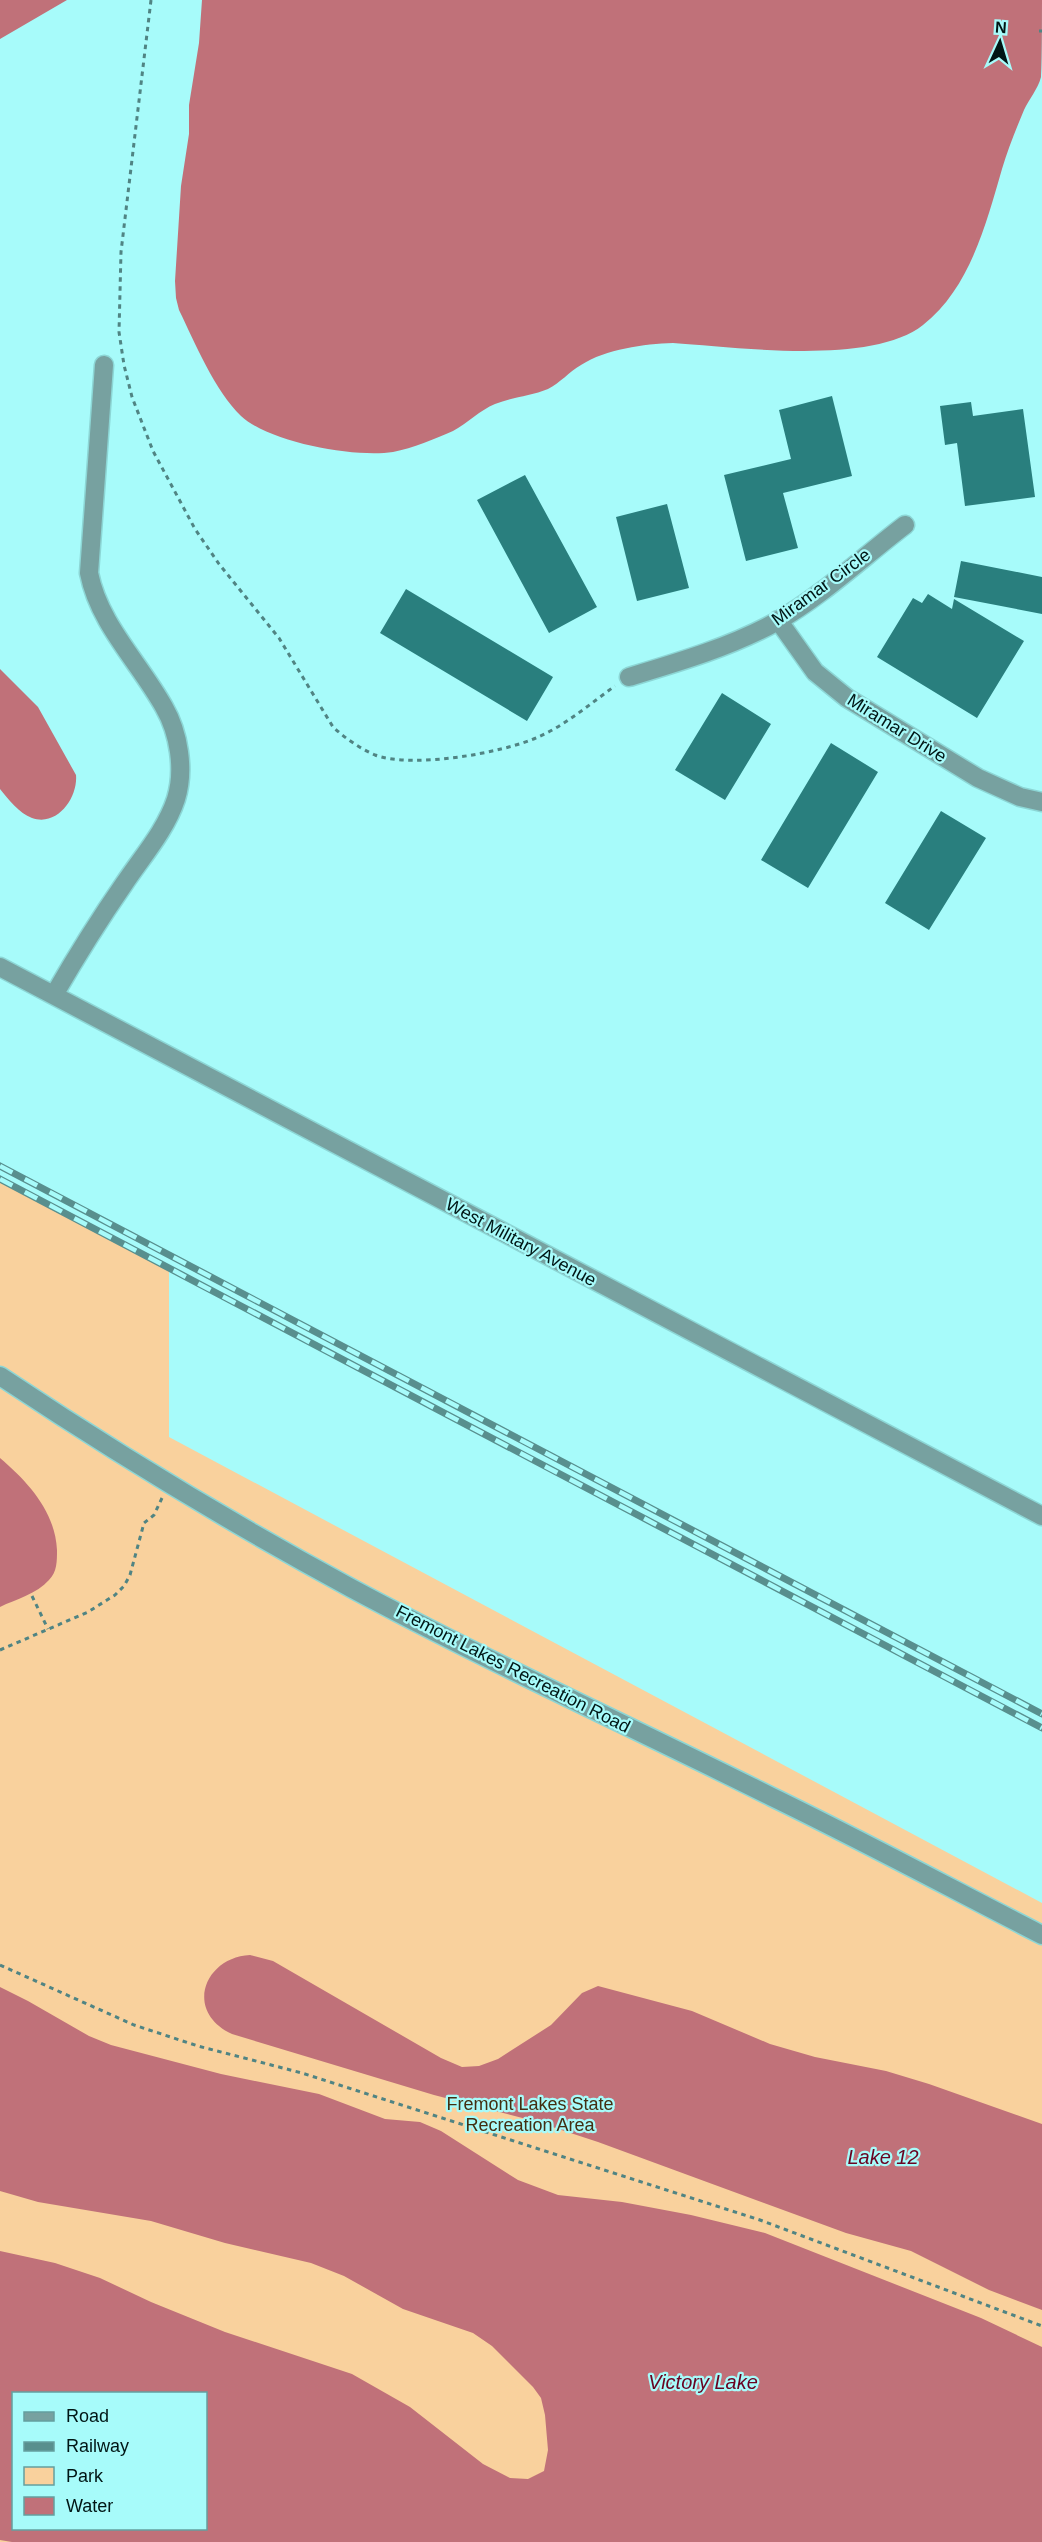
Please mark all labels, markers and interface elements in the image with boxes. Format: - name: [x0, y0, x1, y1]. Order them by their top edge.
- north arrow: [970, 12, 1030, 72]
- text: N: [995, 19, 1007, 36]
- street label: Miramar Circle: [768, 545, 874, 629]
- street label: Miramar Drive: [844, 690, 950, 766]
- street label: West Military Avenue: [442, 1194, 600, 1290]
- street label: Fremont Lakes Recreation Road: [393, 1601, 633, 1737]
- park label: Fremont Lakes State Recreation Area: [446, 2094, 614, 2135]
- water label: Lake 12: [847, 2146, 919, 2168]
- water label: Victory Lake: [648, 2371, 758, 2393]
- legend: [12, 2392, 207, 2530]
- text: Road: [66, 2406, 109, 2426]
- text: Railway: [66, 2436, 129, 2456]
- text: Park: [66, 2466, 104, 2486]
- text: Water: [66, 2496, 113, 2516]

